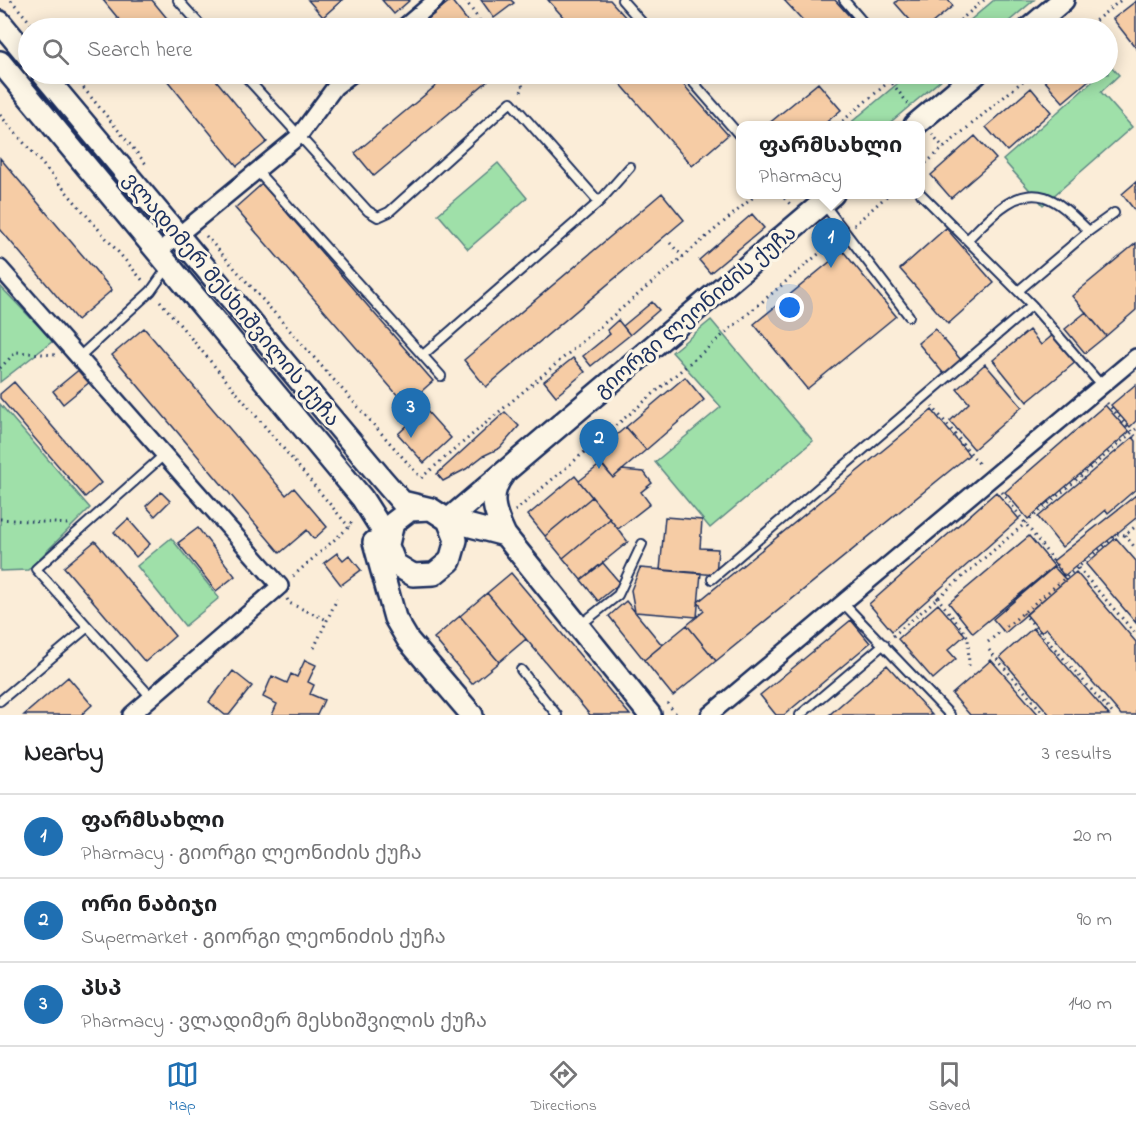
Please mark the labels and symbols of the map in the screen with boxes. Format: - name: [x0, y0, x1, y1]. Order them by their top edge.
- street label: ვლადიმერ მესხიშვილის ქუჩა: [115, 167, 346, 434]
- pin: 1: [812, 218, 850, 268]
- street label: გიორგი ლეონიძის ქუჩა: [589, 219, 804, 406]
- your location: [775, 293, 804, 322]
- pin: 3: [392, 388, 430, 438]
- pin: 2: [580, 420, 618, 469]

